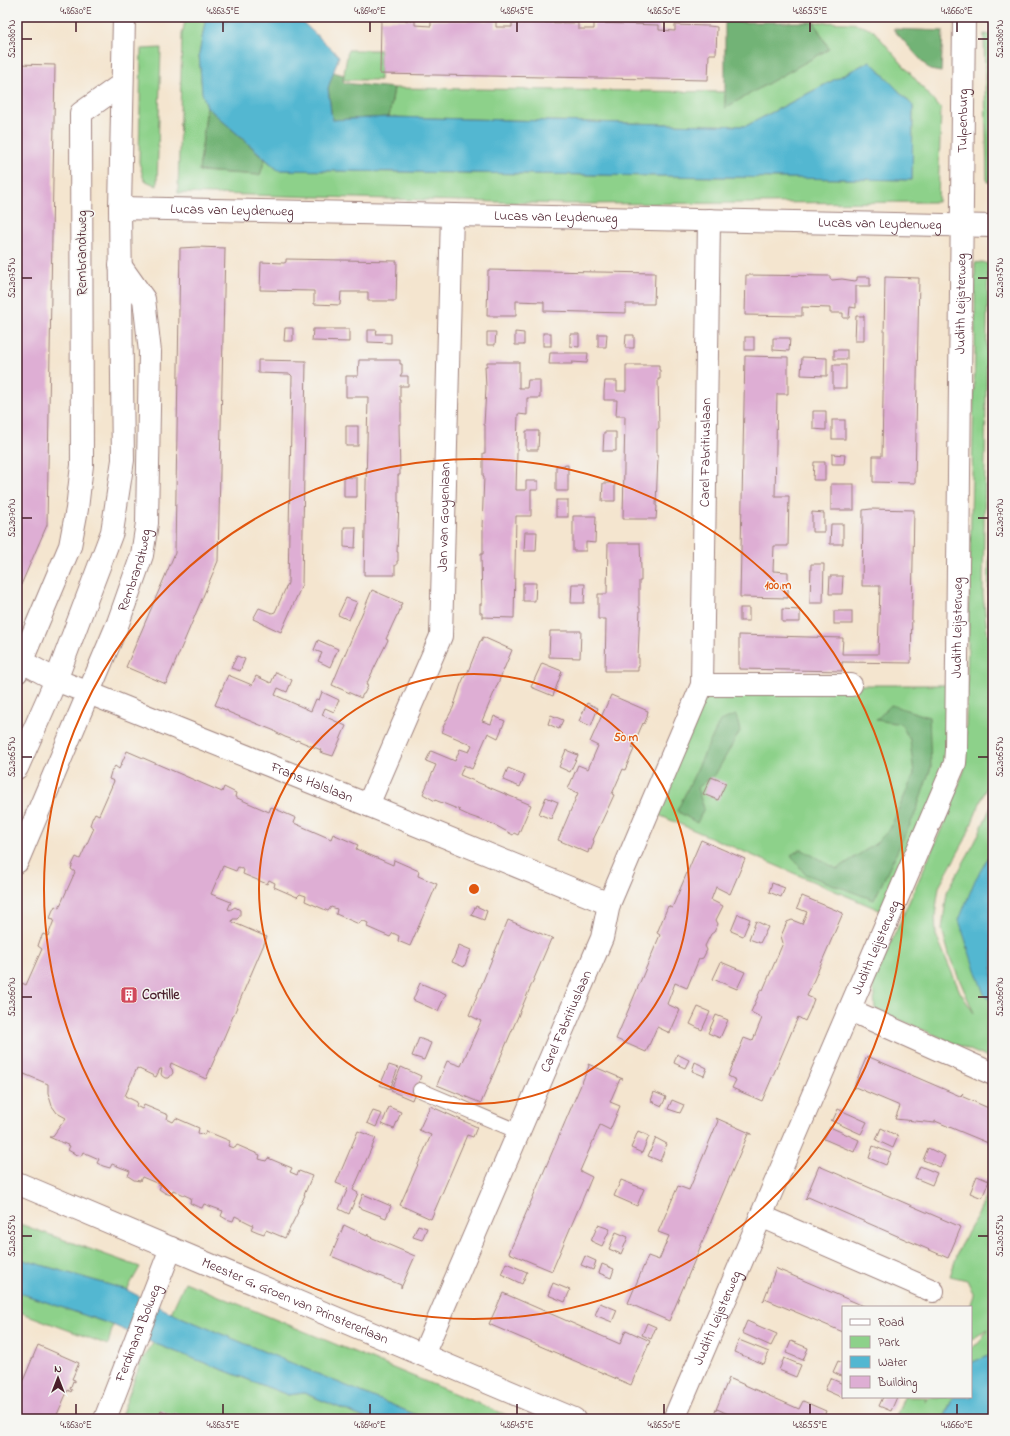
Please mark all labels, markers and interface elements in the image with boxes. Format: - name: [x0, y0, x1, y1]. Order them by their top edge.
- text: 4.8630°E: [60, 4, 92, 19]
- text: 4.8635°E: [207, 4, 239, 19]
- text: 4.8640°E: [354, 4, 386, 19]
- text: 4.8645°E: [501, 4, 533, 19]
- text: 4.8650°E: [647, 4, 681, 19]
- text: 4.8655°E: [793, 4, 827, 19]
- text: 4.8660°E: [941, 4, 973, 19]
- text: 52.3080°N: [5, 19, 20, 58]
- text: 52.3080°N: [993, 19, 1008, 58]
- street label: Tulpenburg: [952, 88, 975, 153]
- street label: Lucas van Leydenweg: [170, 199, 294, 223]
- street label: Lucas van Leydenweg: [494, 205, 618, 230]
- street label: Rembrandtweg: [72, 210, 94, 296]
- street label: Lucas van Leydenweg: [818, 212, 942, 236]
- street label: Judith Leijsterweg: [950, 253, 973, 354]
- text: 52.3075°N: [5, 258, 20, 298]
- text: 52.3075°N: [993, 258, 1008, 298]
- street label: Carel Fabritiuslaan: [694, 398, 717, 507]
- street label: Jan van Goyenlaan: [432, 462, 456, 572]
- text: 52.3070°N: [5, 498, 20, 538]
- text: 52.3070°N: [993, 498, 1008, 538]
- street label: Rembrandtweg: [112, 528, 157, 614]
- text: 100 m: [765, 577, 792, 595]
- street label: Judith Leijsterweg: [946, 577, 969, 678]
- text: 50 m: [614, 729, 639, 747]
- text: 52.3065°N: [5, 736, 20, 777]
- text: 52.3065°N: [993, 736, 1008, 777]
- street label: Frans Halslaan: [267, 756, 356, 808]
- centre of rings: [467, 882, 481, 896]
- street label: Judith Leijsterweg: [846, 897, 906, 998]
- street label: Carel Fabritiuslaan: [535, 967, 597, 1076]
- text: 52.3060°N: [5, 977, 20, 1017]
- text: 52.3060°N: [993, 977, 1008, 1017]
- building icon: Cortille: [119, 985, 139, 1005]
- place label: Cortille: [142, 985, 180, 1006]
- text: 52.3055°N: [5, 1215, 20, 1257]
- text: 52.3055°N: [993, 1215, 1008, 1257]
- street label: Meester G. Groen van Prinstererlaan: [198, 1252, 392, 1350]
- street label: Judith Leijsterweg: [688, 1267, 748, 1369]
- street label: Ferdinand Bolweg: [109, 1281, 167, 1386]
- legend: [842, 1306, 972, 1398]
- text: Road: [878, 1314, 904, 1332]
- text: Park: [878, 1334, 900, 1352]
- text: Water: [878, 1354, 907, 1372]
- north arrow: [38, 1358, 78, 1398]
- text: N: [54, 1361, 62, 1377]
- text: Building: [877, 1374, 917, 1393]
- text: 4.8630°E: [60, 1418, 92, 1433]
- text: 4.8635°E: [207, 1418, 239, 1433]
- text: 4.8640°E: [354, 1418, 386, 1433]
- text: 4.8645°E: [501, 1418, 533, 1433]
- text: 4.8650°E: [647, 1418, 681, 1433]
- text: 4.8655°E: [793, 1418, 827, 1433]
- text: 4.8660°E: [941, 1418, 973, 1433]

